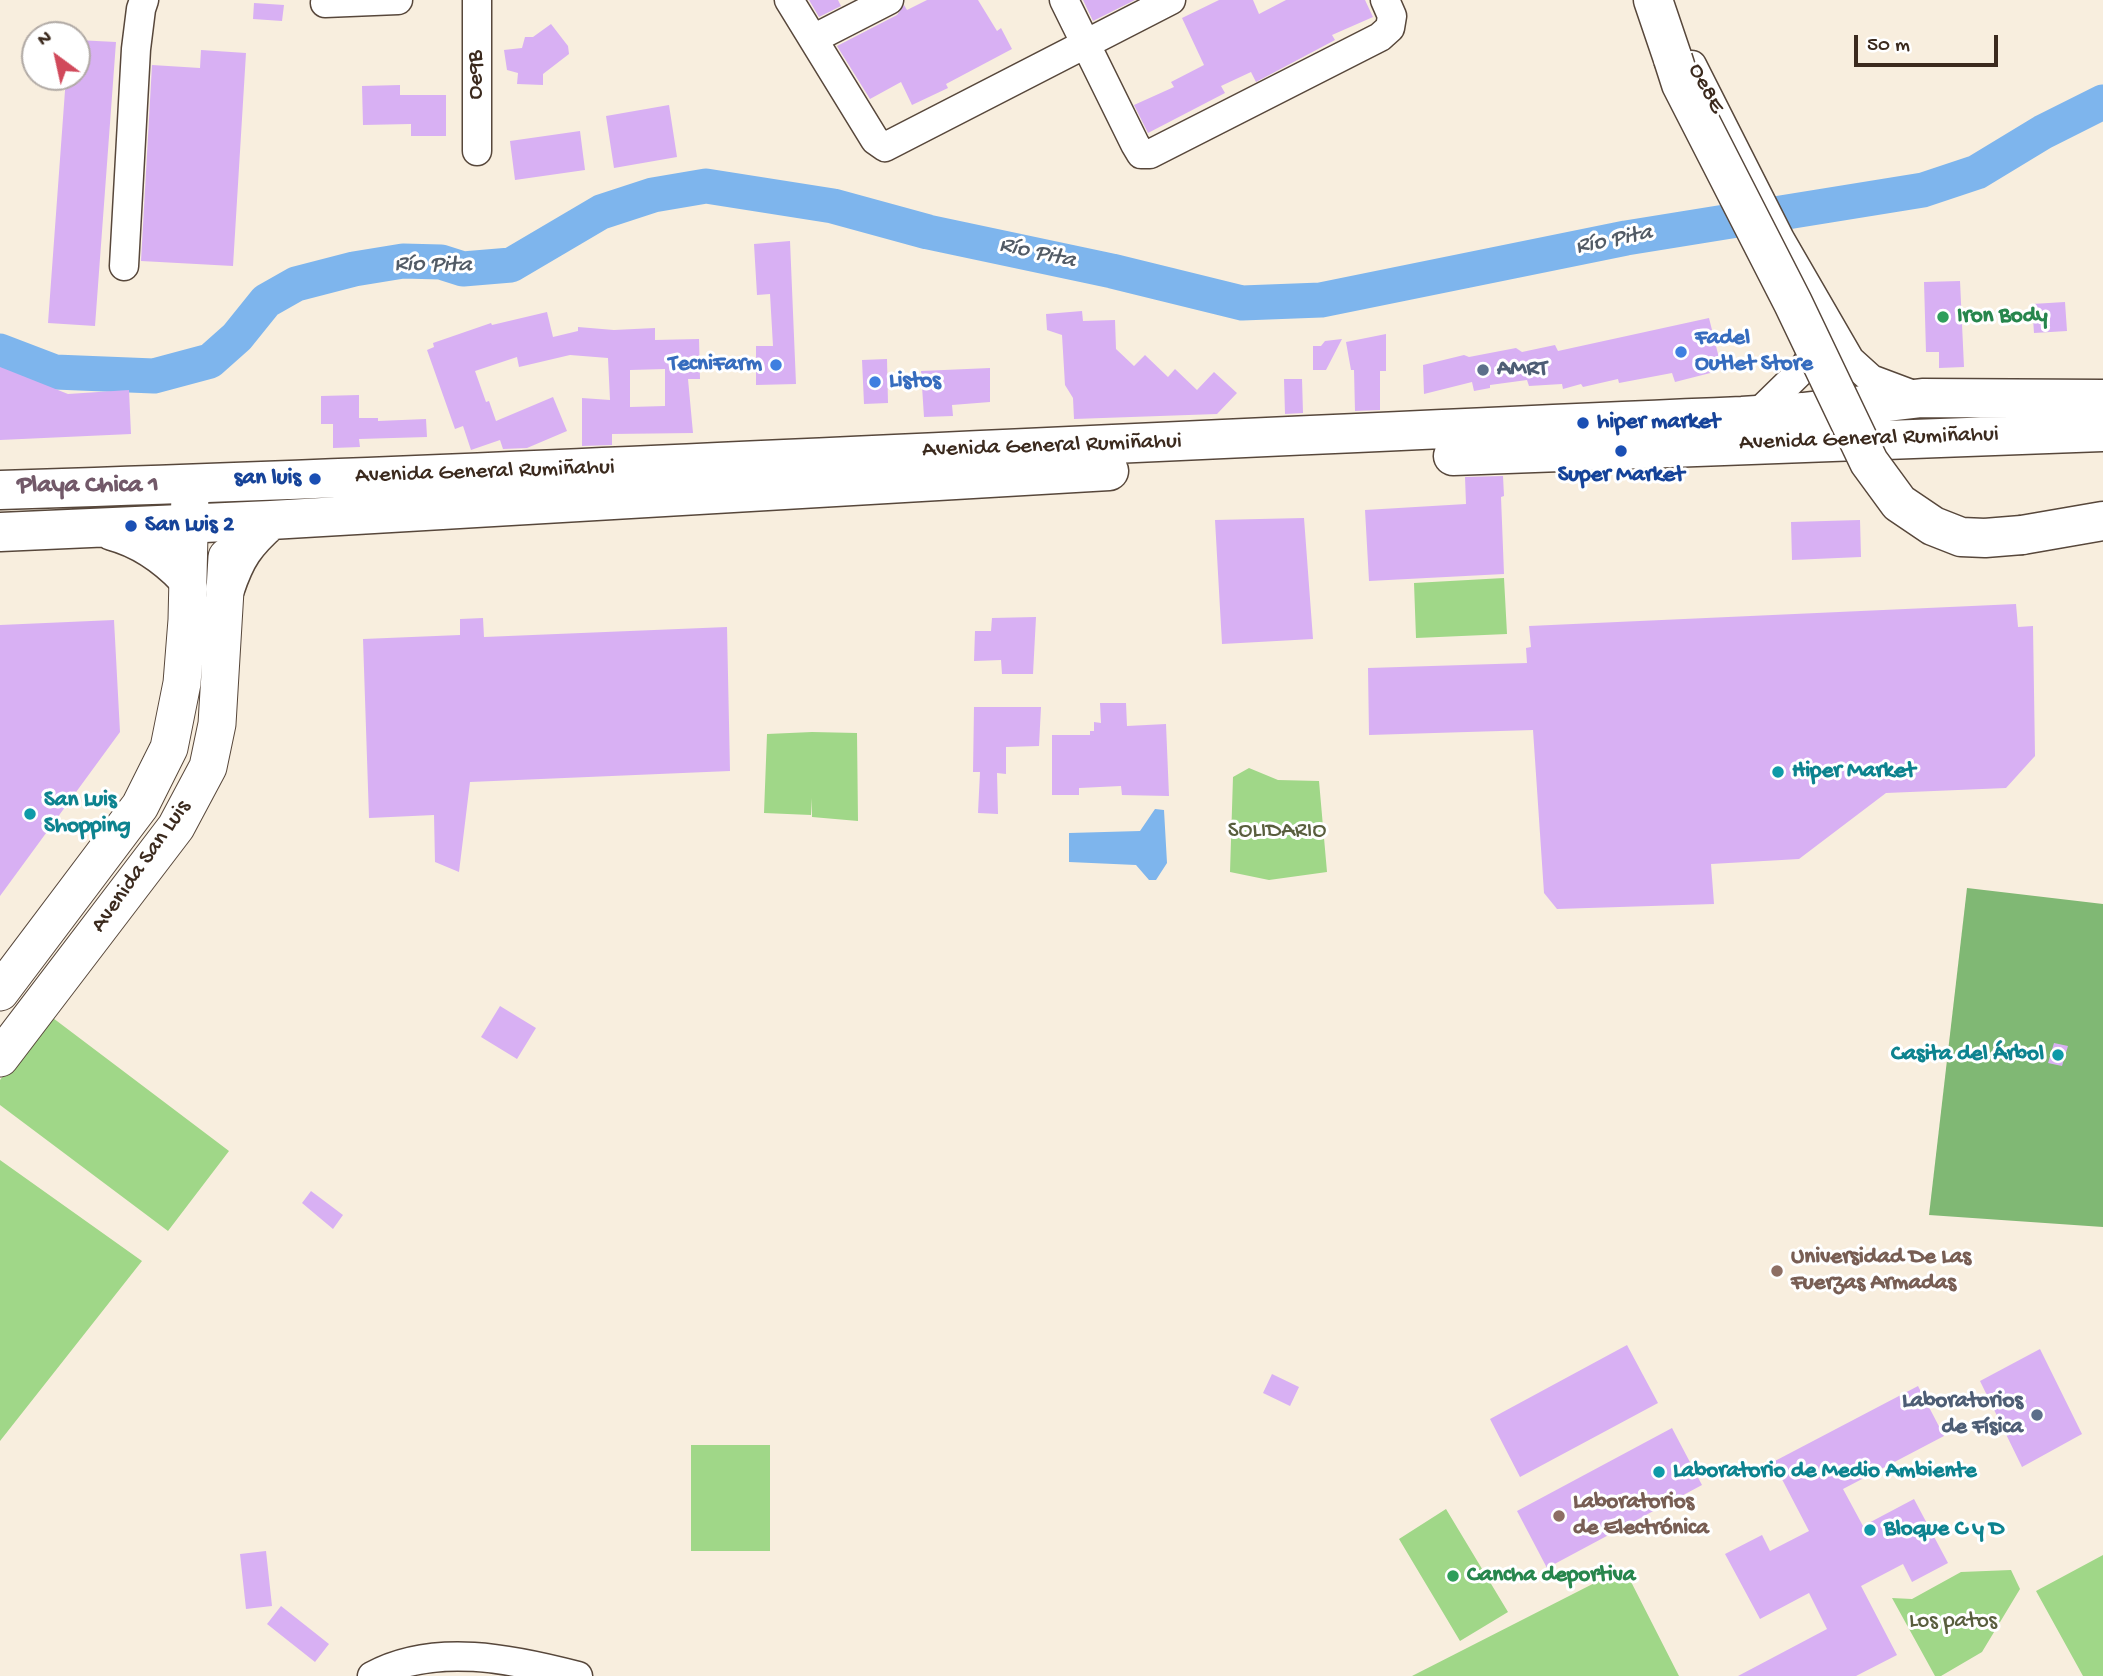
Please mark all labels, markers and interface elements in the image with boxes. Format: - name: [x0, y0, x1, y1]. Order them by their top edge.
- north arrow: [21, 21, 91, 91]
- scale bar: [1858, 21, 2002, 65]
- text: N: [34, 27, 57, 53]
- text: 50 m: [1867, 34, 1910, 59]
- street label: Oe9B: [463, 51, 491, 99]
- street label: Oe8E: [1680, 59, 1730, 119]
- water label: Río Pita: [1573, 219, 1655, 263]
- water label: Río Pita: [996, 231, 1078, 277]
- water label: Río Pita: [394, 251, 472, 281]
- place label: Iron Body: [1957, 303, 2047, 331]
- marker: Iron Body: [1935, 309, 1951, 325]
- place label: Fadel Outlet Store: [1695, 325, 1813, 379]
- marker: Fadel Outlet Store: [1673, 344, 1689, 360]
- place label: TecniFarm: [669, 351, 762, 379]
- place label: AMRT: [1497, 356, 1547, 384]
- marker: TecniFarm: [768, 357, 784, 373]
- marker: AMRT: [1475, 362, 1491, 378]
- place label: Listos: [889, 368, 941, 396]
- marker: Listos: [867, 374, 883, 390]
- place label: hiper market: [1597, 409, 1720, 437]
- marker: hiper market: [1575, 415, 1591, 431]
- street label: Avenida General Rumiñahui: [1739, 422, 1999, 458]
- street label: Avenida General Rumiñahui: [922, 429, 1182, 465]
- marker: Super Market: [1613, 443, 1629, 459]
- street label: Avenida General Rumiñahui: [355, 455, 615, 491]
- place label: Super Market: [1558, 462, 1684, 490]
- place label: san luis: [234, 465, 301, 493]
- district label: Playa Chica 1: [17, 471, 159, 503]
- marker: san luis: [307, 471, 323, 487]
- place label: San Luis 2: [145, 512, 234, 540]
- marker: San Luis 2: [123, 518, 139, 534]
- place label: Hiper Market: [1792, 758, 1915, 786]
- marker: Hiper Market: [1770, 764, 1786, 780]
- place label: San Luis Shopping: [44, 787, 131, 841]
- street label: Avenida San Luis: [86, 795, 198, 939]
- marker: San Luis Shopping: [22, 806, 38, 822]
- park label: SOLIDARIO: [1228, 818, 1326, 846]
- place label: Casita del Árbol: [1891, 1041, 2044, 1069]
- marker: Casita del Árbol: [2050, 1047, 2066, 1063]
- place label: Universidad De Las Fuerzas Armadas: [1791, 1244, 1971, 1298]
- marker: Universidad De Las Fuerzas Armadas: [1769, 1263, 1785, 1279]
- place label: Laboratorios de Física: [1902, 1388, 2023, 1442]
- marker: Laboratorios de Física: [2029, 1407, 2045, 1423]
- place label: Laboratorio de Medio Ambiente: [1673, 1458, 1977, 1486]
- marker: Laboratorio de Medio Ambiente: [1651, 1464, 1667, 1480]
- place label: Laboratorios de Electrónica: [1573, 1489, 1709, 1543]
- marker: Laboratorios de Electrónica: [1551, 1508, 1567, 1524]
- place label: Bloque C y D: [1884, 1516, 2004, 1544]
- marker: Bloque C y D: [1862, 1522, 1878, 1538]
- place label: Cancha deportiva: [1467, 1562, 1636, 1590]
- marker: Cancha deportiva: [1445, 1568, 1461, 1584]
- park label: Los patos: [1909, 1608, 1997, 1636]

